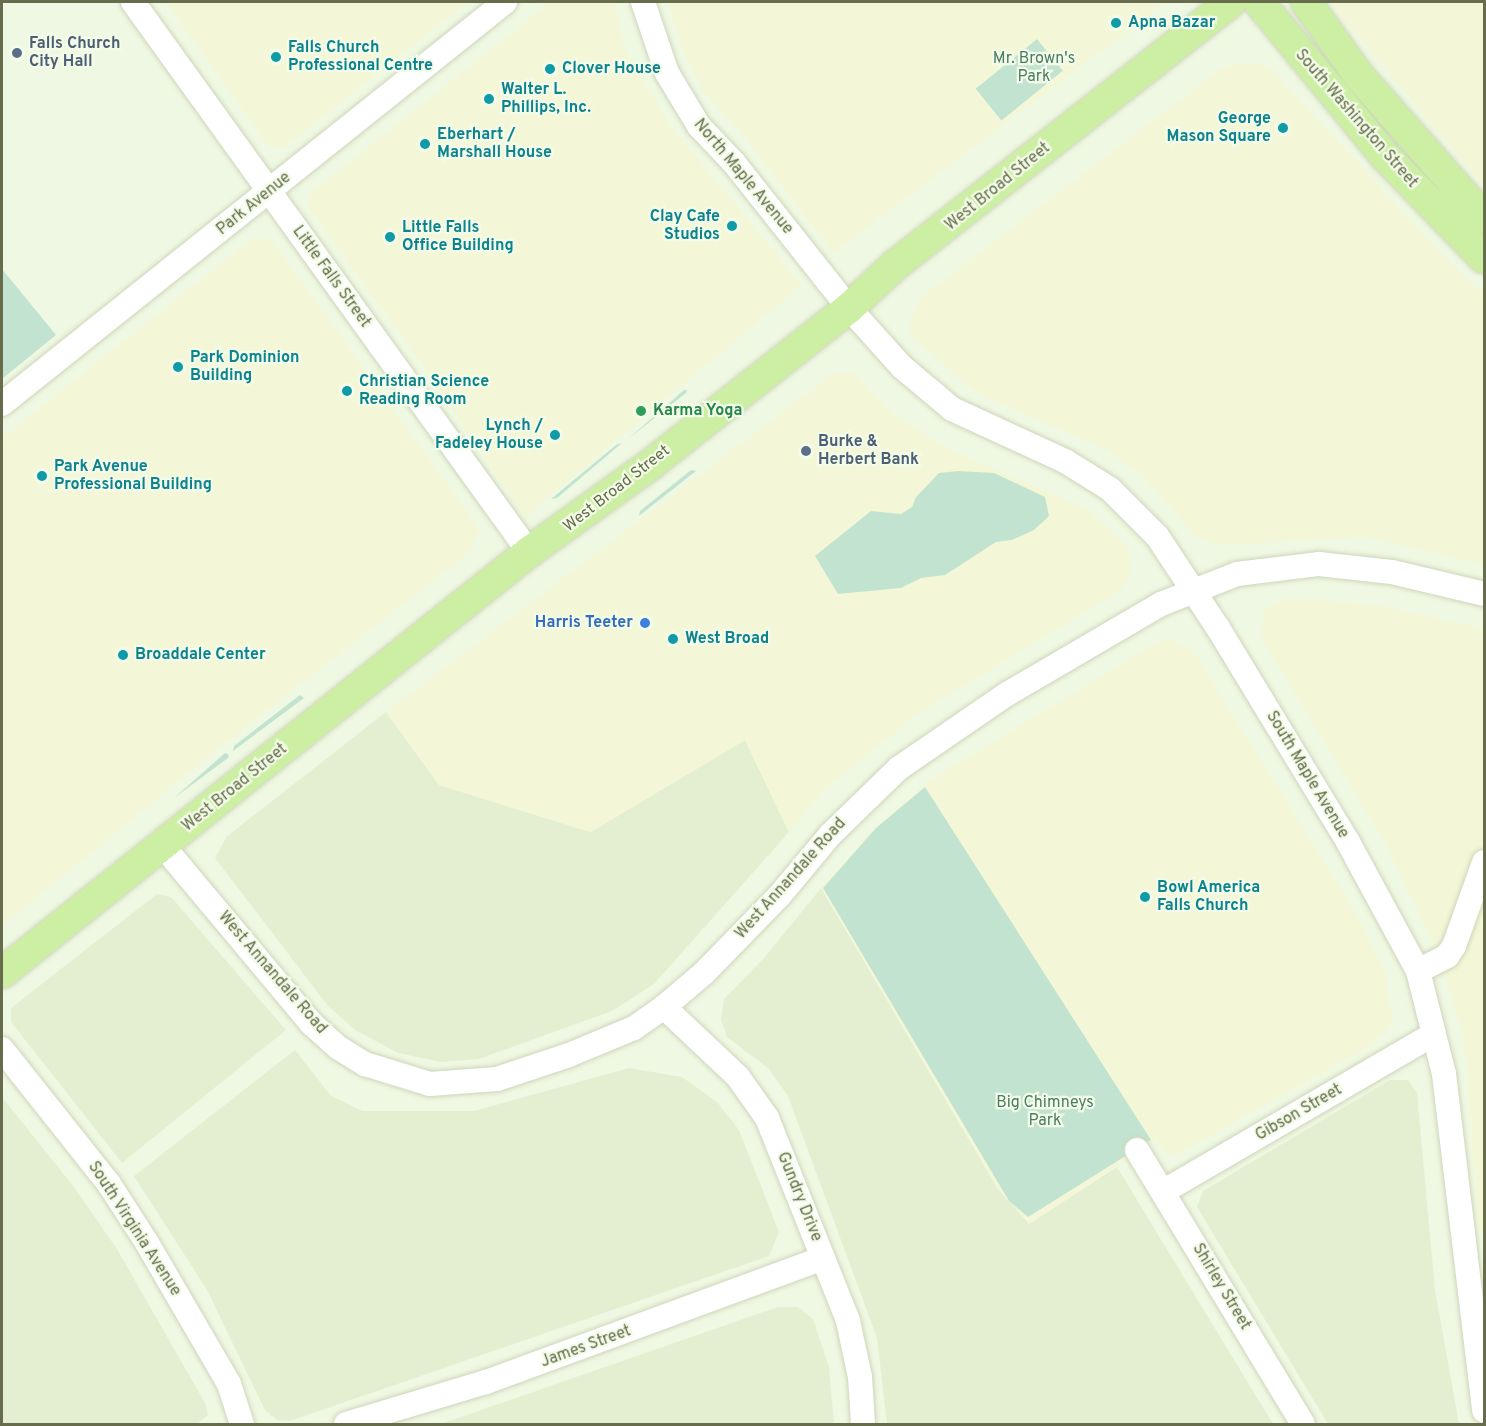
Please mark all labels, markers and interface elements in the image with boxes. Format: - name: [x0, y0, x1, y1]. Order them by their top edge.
- place label: Apna Bazar: [1128, 13, 1215, 33]
- marker: Apna Bazar: [1109, 16, 1123, 30]
- place label: Falls Church City Hall: [29, 34, 120, 72]
- place label: Falls Church Professional Centre: [288, 38, 433, 76]
- marker: Falls Church City Hall: [10, 46, 24, 60]
- street label: South Washington Street: [1291, 46, 1421, 192]
- park label: Mr. Brown's Park: [993, 49, 1075, 87]
- marker: Falls Church Professional Centre: [269, 50, 283, 64]
- place label: Clover House: [562, 59, 661, 79]
- marker: Clover House: [543, 62, 557, 76]
- place label: Walter L. Phillips, Inc.: [501, 80, 591, 118]
- marker: Walter L. Phillips, Inc.: [482, 92, 496, 106]
- place label: George Mason Square: [1167, 109, 1271, 147]
- street label: North Maple Avenue: [689, 115, 797, 239]
- marker: George Mason Square: [1276, 121, 1290, 135]
- place label: Eberhart / Marshall House: [437, 125, 552, 163]
- marker: Eberhart / Marshall House: [418, 137, 432, 151]
- street label: West Broad Street: [942, 139, 1054, 235]
- street label: Park Avenue: [213, 168, 295, 240]
- place label: Clay Cafe Studios: [650, 207, 720, 245]
- place label: Little Falls Office Building: [402, 218, 514, 256]
- marker: Clay Cafe Studios: [725, 219, 739, 233]
- street label: Little Falls Street: [288, 222, 374, 332]
- marker: Little Falls Office Building: [383, 230, 397, 244]
- place label: Park Dominion Building: [190, 348, 299, 386]
- marker: Park Dominion Building: [171, 360, 185, 374]
- place label: Christian Science Reading Room: [359, 372, 489, 410]
- marker: Christian Science Reading Room: [340, 384, 354, 398]
- place label: Karma Yoga: [653, 401, 743, 421]
- marker: Karma Yoga: [634, 404, 648, 418]
- place label: Lynch / Fadeley House: [435, 416, 543, 454]
- marker: Lynch / Fadeley House: [548, 428, 562, 442]
- place label: Burke & Herbert Bank: [818, 432, 919, 470]
- street label: West Broad Street: [560, 442, 674, 536]
- marker: Burke & Herbert Bank: [799, 444, 813, 458]
- place label: Park Avenue Professional Building: [54, 457, 212, 495]
- marker: Park Avenue Professional Building: [35, 469, 49, 483]
- place label: Harris Teeter: [535, 613, 633, 633]
- marker: Harris Teeter: [638, 616, 652, 630]
- place label: West Broad: [685, 629, 769, 649]
- marker: West Broad: [666, 632, 680, 646]
- place label: Broaddale Center: [135, 645, 266, 665]
- marker: Broaddale Center: [116, 648, 130, 662]
- street label: South Maple Avenue: [1261, 708, 1353, 842]
- street label: West Broad Street: [179, 740, 291, 836]
- street label: West Annandale Road: [731, 814, 851, 944]
- place label: Bowl America Falls Church: [1157, 878, 1261, 916]
- marker: Bowl America Falls Church: [1138, 890, 1152, 904]
- street label: West Annandale Road: [213, 908, 331, 1038]
- street label: Gibson Street: [1252, 1080, 1346, 1146]
- park label: Big Chimneys Park: [996, 1093, 1094, 1131]
- street label: Gundry Drive: [772, 1149, 826, 1245]
- street label: South Virginia Avenue: [83, 1158, 185, 1300]
- street label: Shirley Street: [1188, 1240, 1254, 1334]
- street label: James Street: [538, 1322, 634, 1372]

